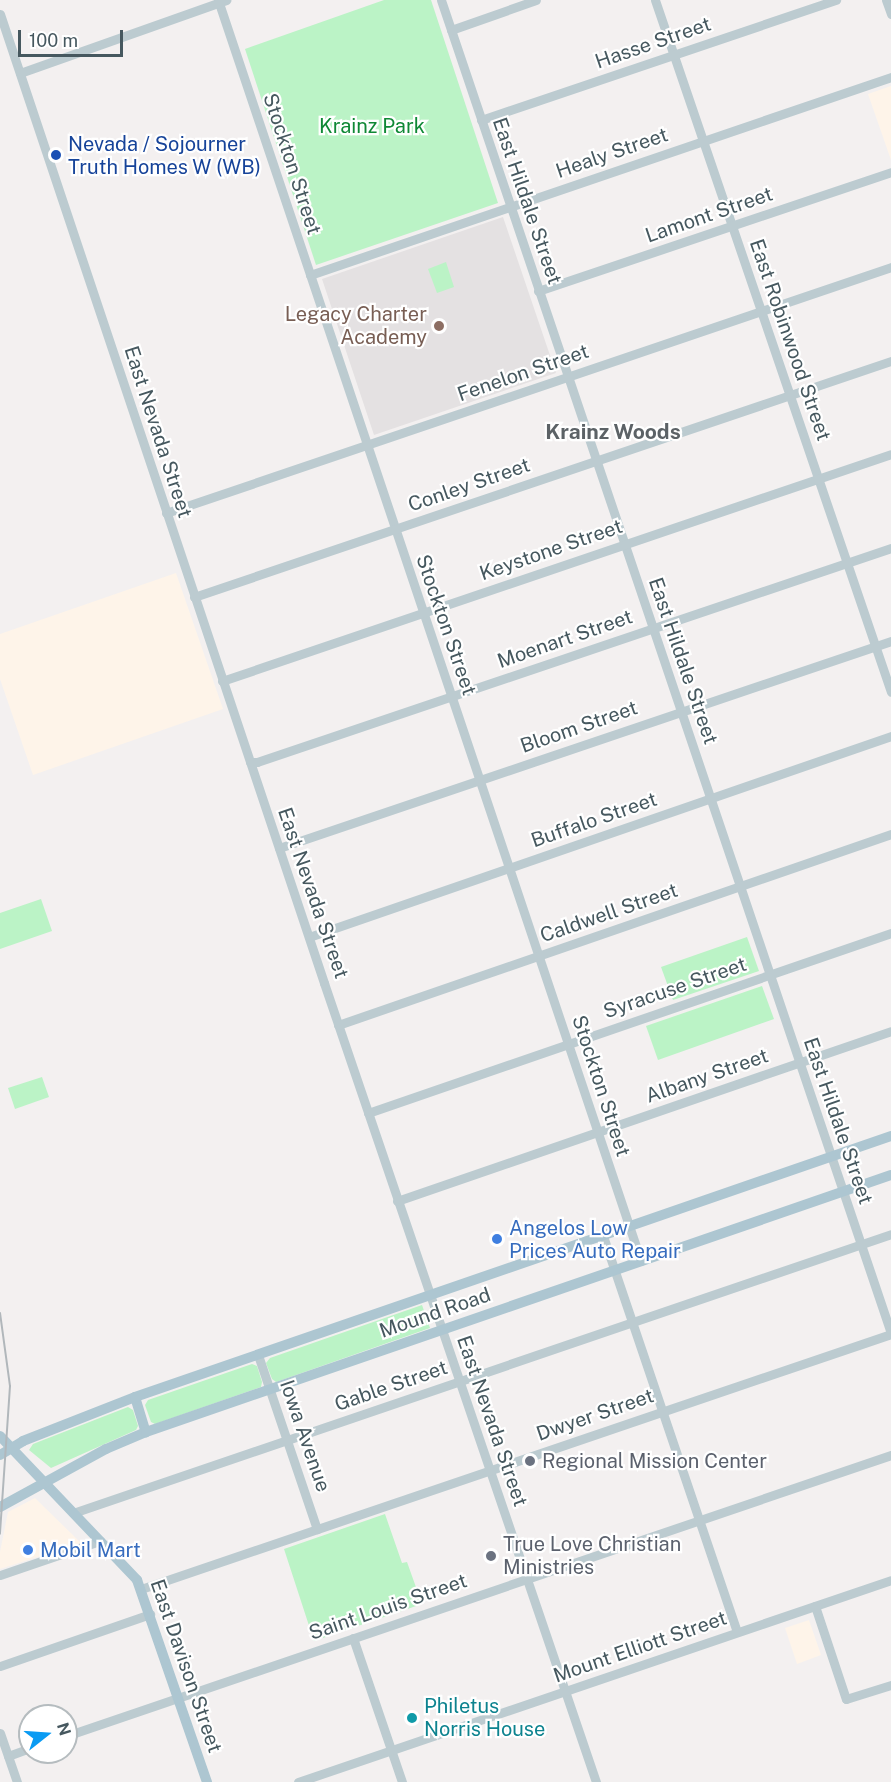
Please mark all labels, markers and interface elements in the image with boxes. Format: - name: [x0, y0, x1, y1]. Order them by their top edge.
- street label: Hasse Street: [592, 12, 714, 74]
- scale bar: [21, 18, 126, 56]
- text: 100 m: [29, 30, 78, 51]
- street label: Stockton Street: [258, 90, 326, 238]
- park label: Krainz Park: [319, 114, 425, 138]
- street label: East Hildale Street: [487, 114, 567, 288]
- street label: Healy Street: [553, 123, 671, 183]
- place label: Nevada / Sojourner Truth Homes W (WB): [68, 132, 261, 179]
- marker: Nevada / Sojourner Truth Homes W (WB): [49, 148, 63, 162]
- street label: Lamont Street: [642, 182, 776, 248]
- street label: East Robinwood Street: [744, 236, 836, 444]
- place label: Legacy Charter Academy: [285, 302, 427, 349]
- marker: Legacy Charter Academy: [432, 319, 446, 333]
- street label: Fenelon Street: [454, 339, 592, 407]
- street label: East Nevada Street: [119, 343, 197, 521]
- district label: Krainz Woods: [545, 419, 681, 445]
- street label: Conley Street: [405, 453, 533, 517]
- street label: Keystone Street: [476, 514, 626, 586]
- street label: Stockton Street: [411, 552, 481, 698]
- street label: East Hildale Street: [643, 574, 723, 748]
- street label: Moenart Street: [494, 605, 636, 673]
- street label: Bloom Street: [517, 696, 641, 758]
- street label: Buffalo Street: [528, 787, 660, 853]
- street label: East Nevada Street: [273, 804, 353, 982]
- street label: Caldwell Street: [537, 878, 681, 948]
- street label: Syracuse Street: [600, 952, 750, 1024]
- street label: Stockton Street: [567, 1012, 635, 1160]
- street label: East Hildale Street: [798, 1034, 878, 1208]
- street label: Albany Street: [642, 1044, 772, 1108]
- place label: Angelos Low Prices Auto Repair: [509, 1216, 681, 1263]
- marker: Angelos Low Prices Auto Repair: [490, 1232, 504, 1246]
- street label: Mound Road: [376, 1283, 494, 1343]
- street label: East Nevada Street: [452, 1332, 532, 1510]
- street label: Gable Street: [331, 1355, 451, 1417]
- street label: Iowa Avenue: [275, 1377, 335, 1495]
- street label: Dwyer Street: [533, 1384, 657, 1446]
- place label: Regional Mission Center: [542, 1449, 767, 1473]
- marker: Regional Mission Center: [523, 1454, 537, 1468]
- place label: True Love Christian Ministries: [503, 1532, 681, 1579]
- place label: Mobil Mart: [40, 1538, 141, 1562]
- marker: Mobil Mart: [21, 1543, 35, 1557]
- marker: True Love Christian Ministries: [484, 1549, 498, 1563]
- street label: Saint Louis Street: [306, 1569, 470, 1645]
- street label: East Davison Street: [145, 1576, 227, 1756]
- street label: Mount Elliott Street: [550, 1606, 730, 1688]
- place label: Philetus Norris House: [424, 1694, 545, 1741]
- north arrow: [18, 1704, 78, 1764]
- marker: Philetus Norris House: [405, 1711, 419, 1725]
- text: N: [53, 1720, 75, 1738]

